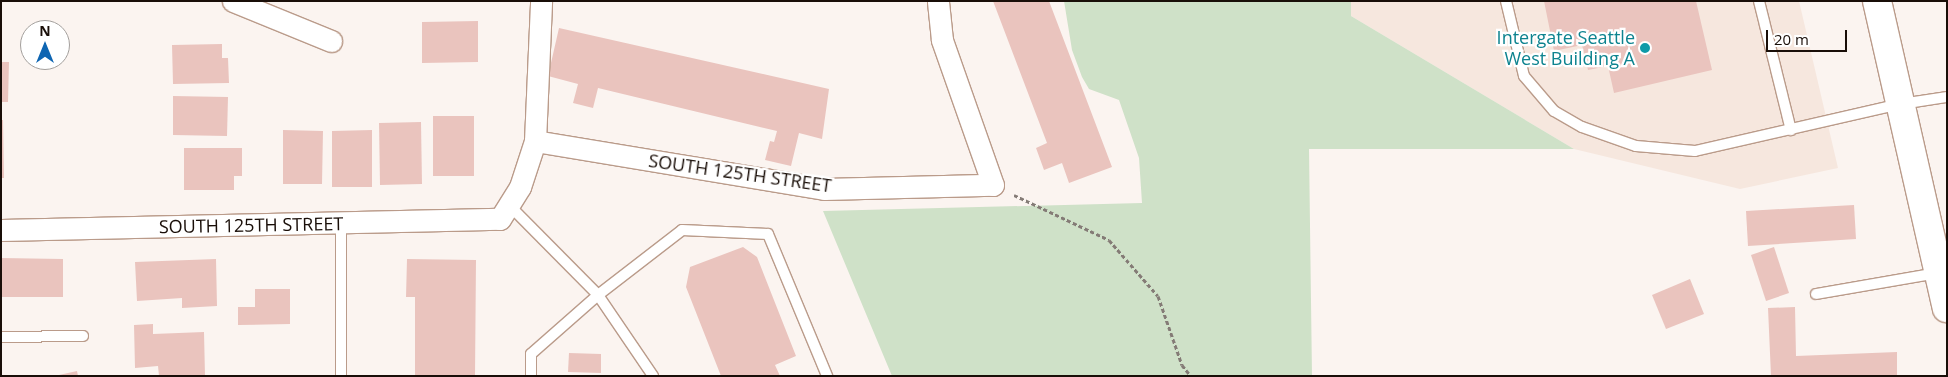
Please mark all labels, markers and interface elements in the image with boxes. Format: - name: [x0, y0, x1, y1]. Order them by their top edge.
- north arrow: [20, 20, 70, 70]
- scale bar: [1768, 20, 1849, 52]
- text: N: [39, 21, 51, 40]
- place label: Intergate Seattle West Building A: [1497, 27, 1635, 70]
- text: 20 m: [1774, 29, 1809, 49]
- marker: Intergate Seattle West Building A: [1639, 42, 1651, 54]
- street label: SOUTH 125TH STREET: [647, 149, 833, 197]
- street label: SOUTH 125TH STREET: [159, 213, 343, 237]

